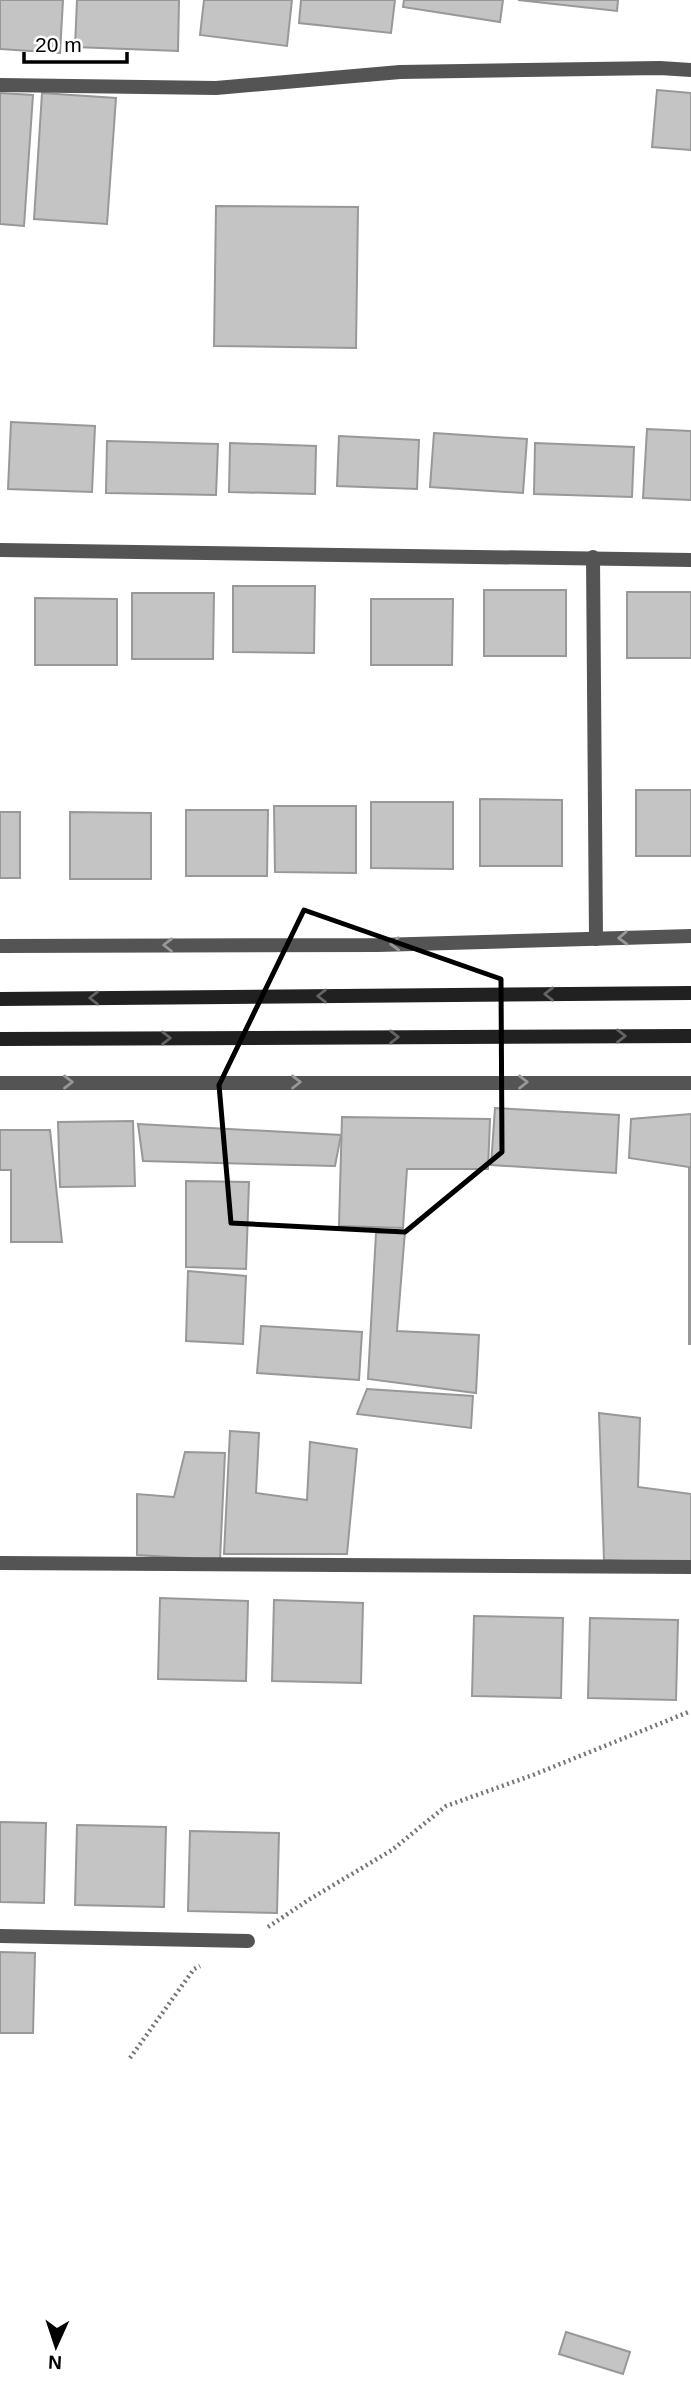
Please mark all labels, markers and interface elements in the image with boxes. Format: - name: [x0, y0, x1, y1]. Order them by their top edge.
- scale bar: [24, 21, 128, 65]
- text: 20 m: [35, 33, 82, 56]
- one-way arrow: [617, 930, 628, 945]
- one-way arrow: [162, 937, 173, 953]
- one-way arrow: [390, 937, 401, 952]
- one-way arrow: [544, 986, 554, 1002]
- one-way arrow: [316, 988, 327, 1004]
- one-way arrow: [89, 990, 99, 1006]
- one-way arrow: [616, 1028, 627, 1044]
- one-way arrow: [389, 1029, 399, 1045]
- one-way arrow: [161, 1030, 172, 1046]
- one-way arrow: [63, 1074, 74, 1090]
- one-way arrow: [291, 1074, 301, 1090]
- one-way arrow: [518, 1074, 529, 1090]
- north arrow: [21, 2311, 91, 2381]
- text: N: [48, 2352, 63, 2373]

